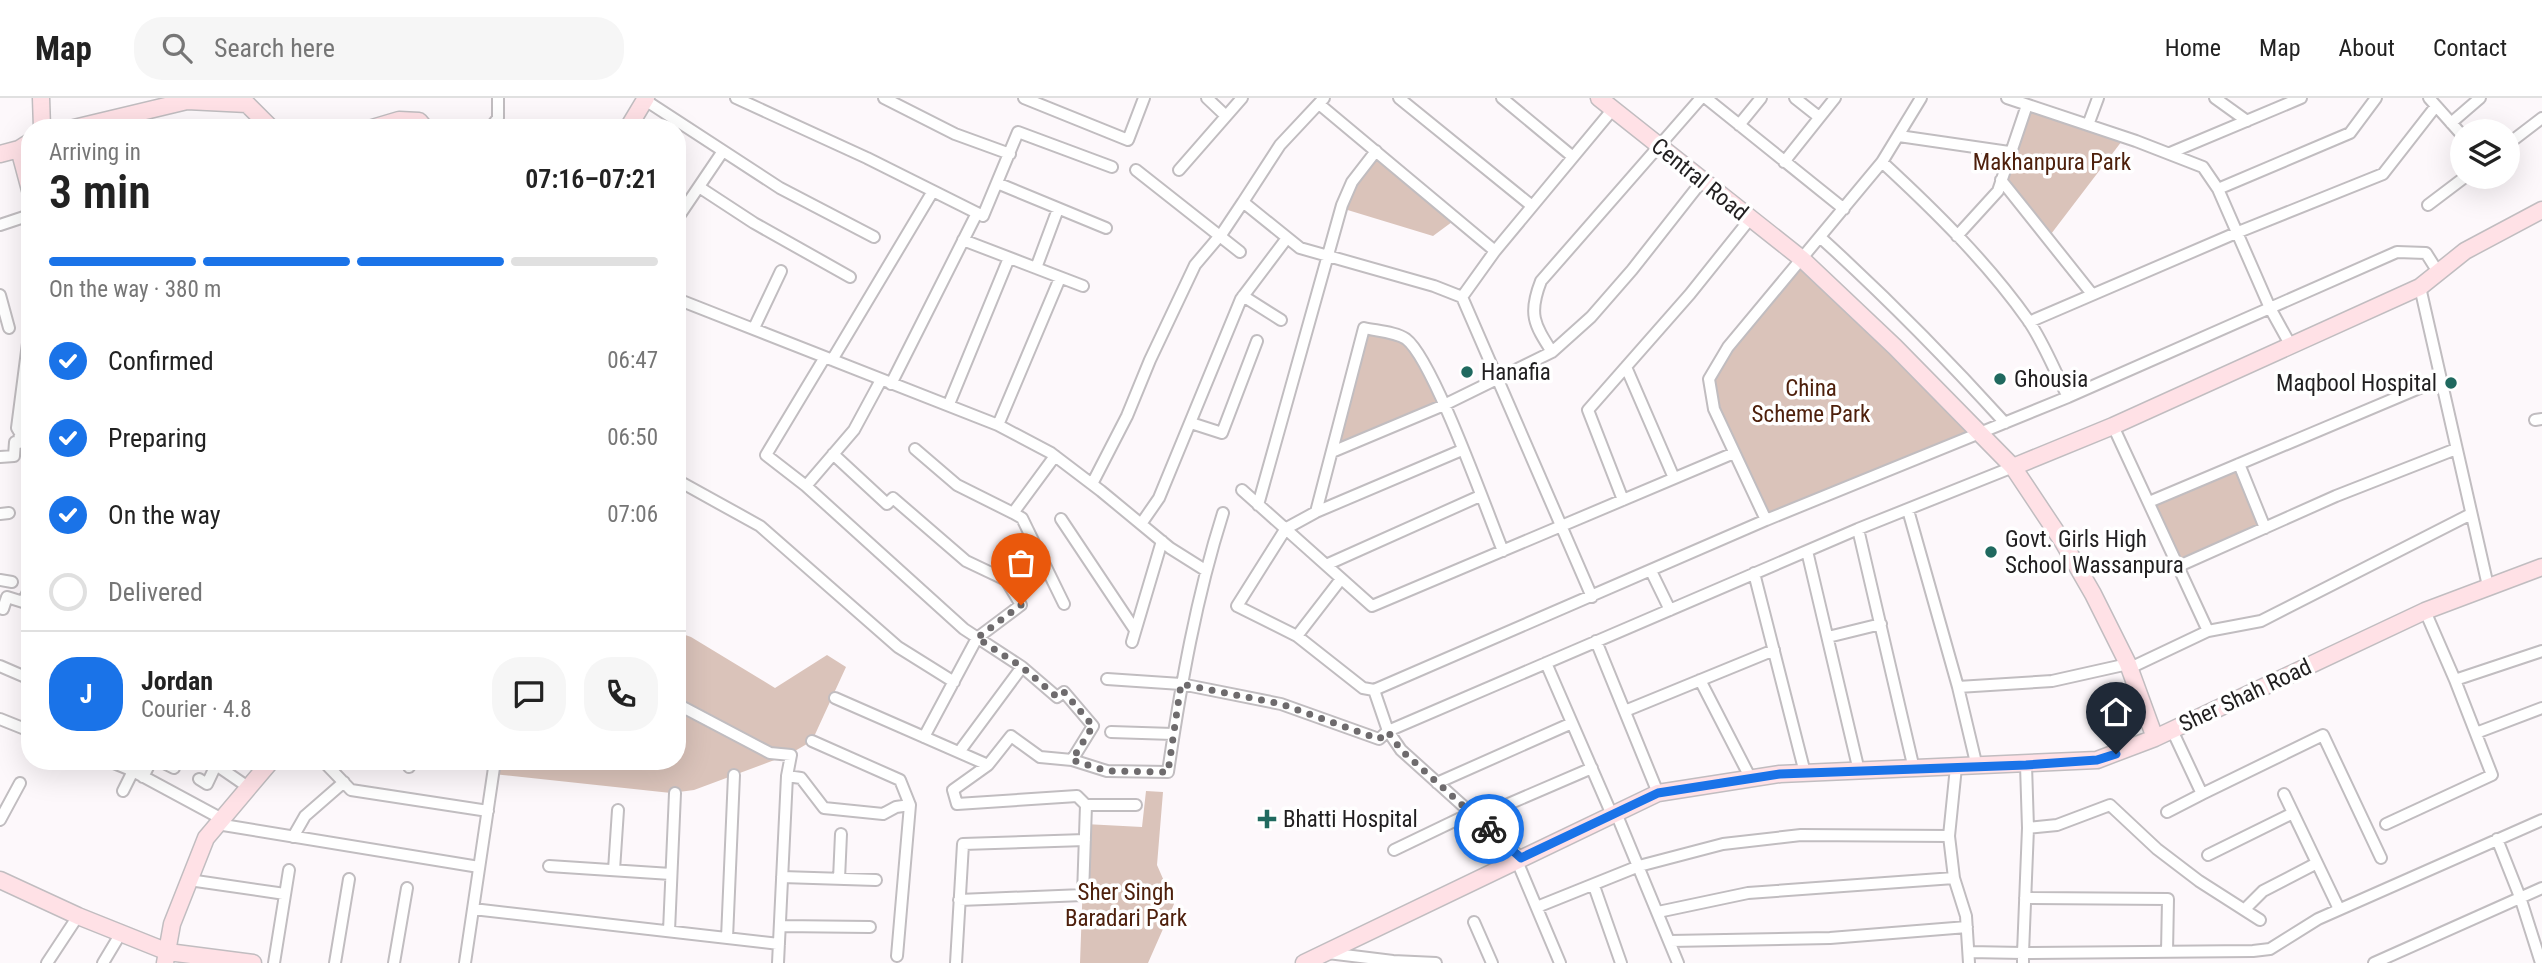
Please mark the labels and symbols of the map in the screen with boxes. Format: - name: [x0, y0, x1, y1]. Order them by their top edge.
- street label: Central Road: [1646, 132, 1753, 226]
- park label: Makhanpura Park: [1973, 149, 2132, 176]
- place label: Hanafia: [1481, 359, 1551, 386]
- marker: Hanafia: [1459, 364, 1475, 380]
- place label: Ghousia: [2014, 366, 2088, 393]
- place label: Maqbool Hospital: [2276, 370, 2437, 397]
- marker: Ghousia: [1992, 371, 2008, 387]
- park label: China Scheme Park: [1752, 375, 1871, 428]
- marker: Maqbool Hospital: [2443, 375, 2459, 391]
- place label: Govt. Girls High School Wassanpura: [2005, 526, 2184, 579]
- pin: [991, 533, 1051, 605]
- marker: Govt. Girls High School Wassanpura: [1983, 544, 1999, 560]
- street label: Sher Shah Road: [2175, 653, 2316, 738]
- pin: [2086, 682, 2146, 754]
- courier: [1454, 794, 1524, 864]
- place label: Bhatti Hospital: [1283, 806, 1418, 833]
- marker: Bhatti Hospital: [1257, 809, 1277, 829]
- park label: Sher Singh Baradari Park: [1065, 879, 1188, 932]

